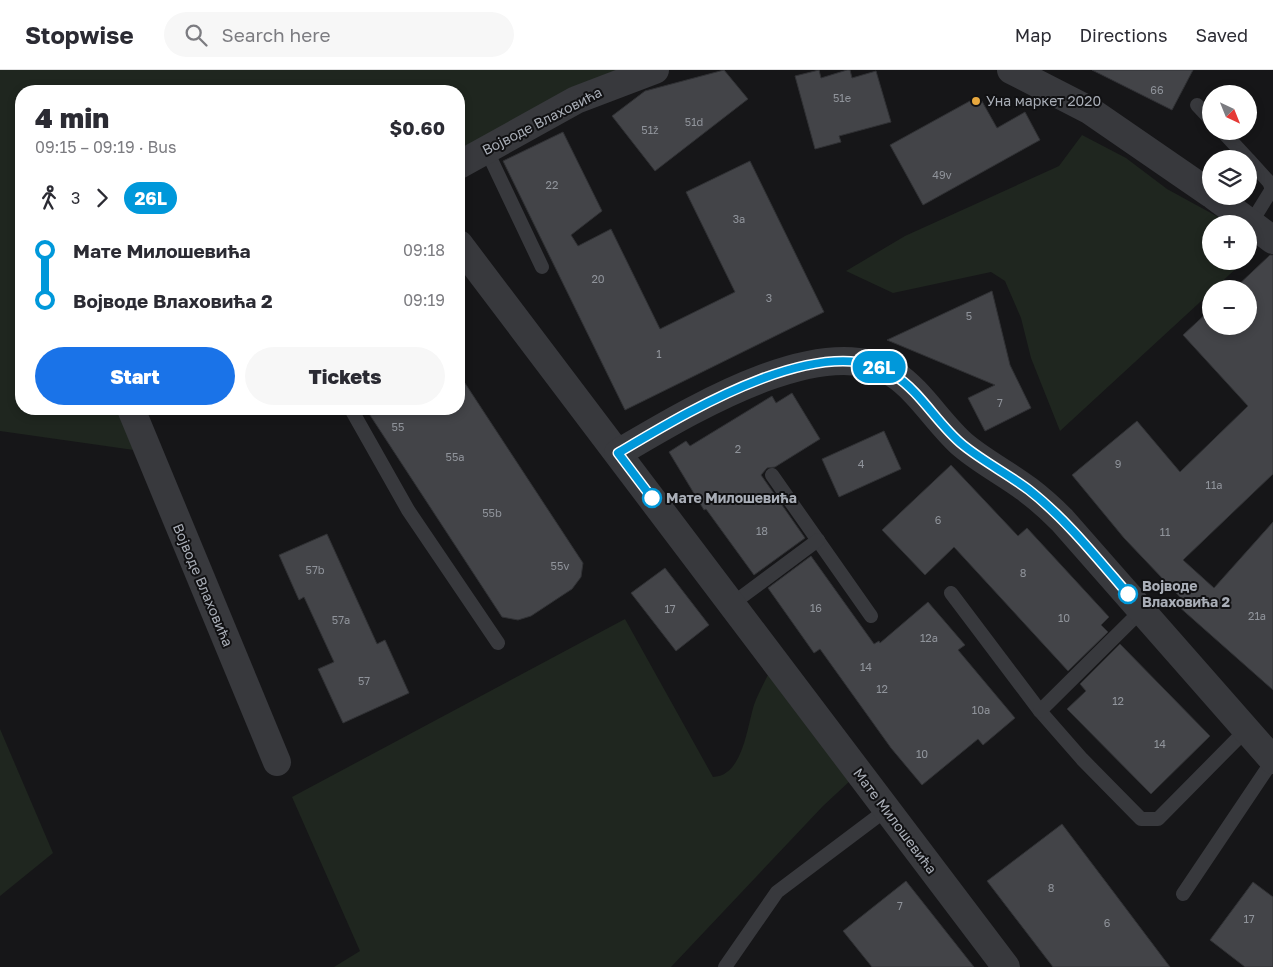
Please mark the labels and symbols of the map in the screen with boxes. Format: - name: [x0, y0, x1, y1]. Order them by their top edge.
- street label: Војводе Влаховића: [479, 83, 604, 158]
- house number: 66: [1150, 83, 1164, 96]
- north arrow: [1202, 85, 1258, 140]
- house number: 51e: [833, 91, 851, 104]
- place label: Уна маркет 2020: [986, 92, 1101, 109]
- marker: Уна маркет 2020: [970, 95, 982, 107]
- house number: 51d: [685, 115, 703, 128]
- house number: 51ž: [641, 123, 659, 136]
- house number: 49v: [932, 168, 952, 181]
- house number: 22: [546, 178, 558, 191]
- house number: 3a: [733, 212, 745, 225]
- house number: 20: [591, 272, 605, 285]
- house number: 3: [766, 291, 772, 304]
- house number: 5: [966, 309, 972, 322]
- house number: 1: [656, 347, 662, 360]
- line badge: 26L: [850, 351, 908, 383]
- house number: 7: [997, 396, 1003, 409]
- house number: 55: [392, 420, 404, 433]
- house number: 2: [735, 442, 741, 455]
- house number: 55a: [446, 450, 464, 463]
- house number: 4: [858, 457, 865, 470]
- house number: 9: [1115, 457, 1121, 470]
- house number: 11a: [1206, 478, 1222, 491]
- marker: Мате Милошевића: [642, 488, 662, 508]
- place label: Мате Милошевића: [666, 489, 797, 506]
- house number: 55b: [482, 506, 502, 519]
- house number: 6: [935, 513, 942, 526]
- street label: Војводе Влаховића: [170, 521, 237, 649]
- house number: 18: [756, 524, 768, 537]
- house number: 11: [1160, 525, 1170, 538]
- house number: 55v: [551, 559, 569, 572]
- house number: 57b: [306, 563, 325, 576]
- house number: 8: [1020, 566, 1027, 579]
- place label: Војводе Влаховића 2: [1142, 577, 1231, 610]
- marker: Војводе Влаховића 2: [1118, 584, 1138, 604]
- house number: 16: [810, 601, 822, 614]
- house number: 17: [664, 602, 676, 615]
- house number: 21a: [1248, 609, 1266, 622]
- house number: 10: [1058, 611, 1070, 624]
- house number: 57a: [332, 613, 350, 626]
- house number: 12a: [920, 631, 938, 644]
- house number: 14: [860, 660, 872, 673]
- house number: 57: [358, 674, 370, 687]
- house number: 12: [876, 682, 888, 695]
- house number: 12: [1112, 694, 1124, 707]
- house number: 10a: [972, 703, 990, 716]
- house number: 14: [1154, 737, 1166, 750]
- house number: 10: [916, 747, 928, 760]
- street label: Мате Милошевића: [850, 765, 941, 877]
- house number: 8: [1048, 881, 1055, 894]
- house number: 7: [897, 899, 903, 912]
- house number: 17: [1243, 912, 1255, 925]
- house number: 6: [1104, 916, 1111, 929]

